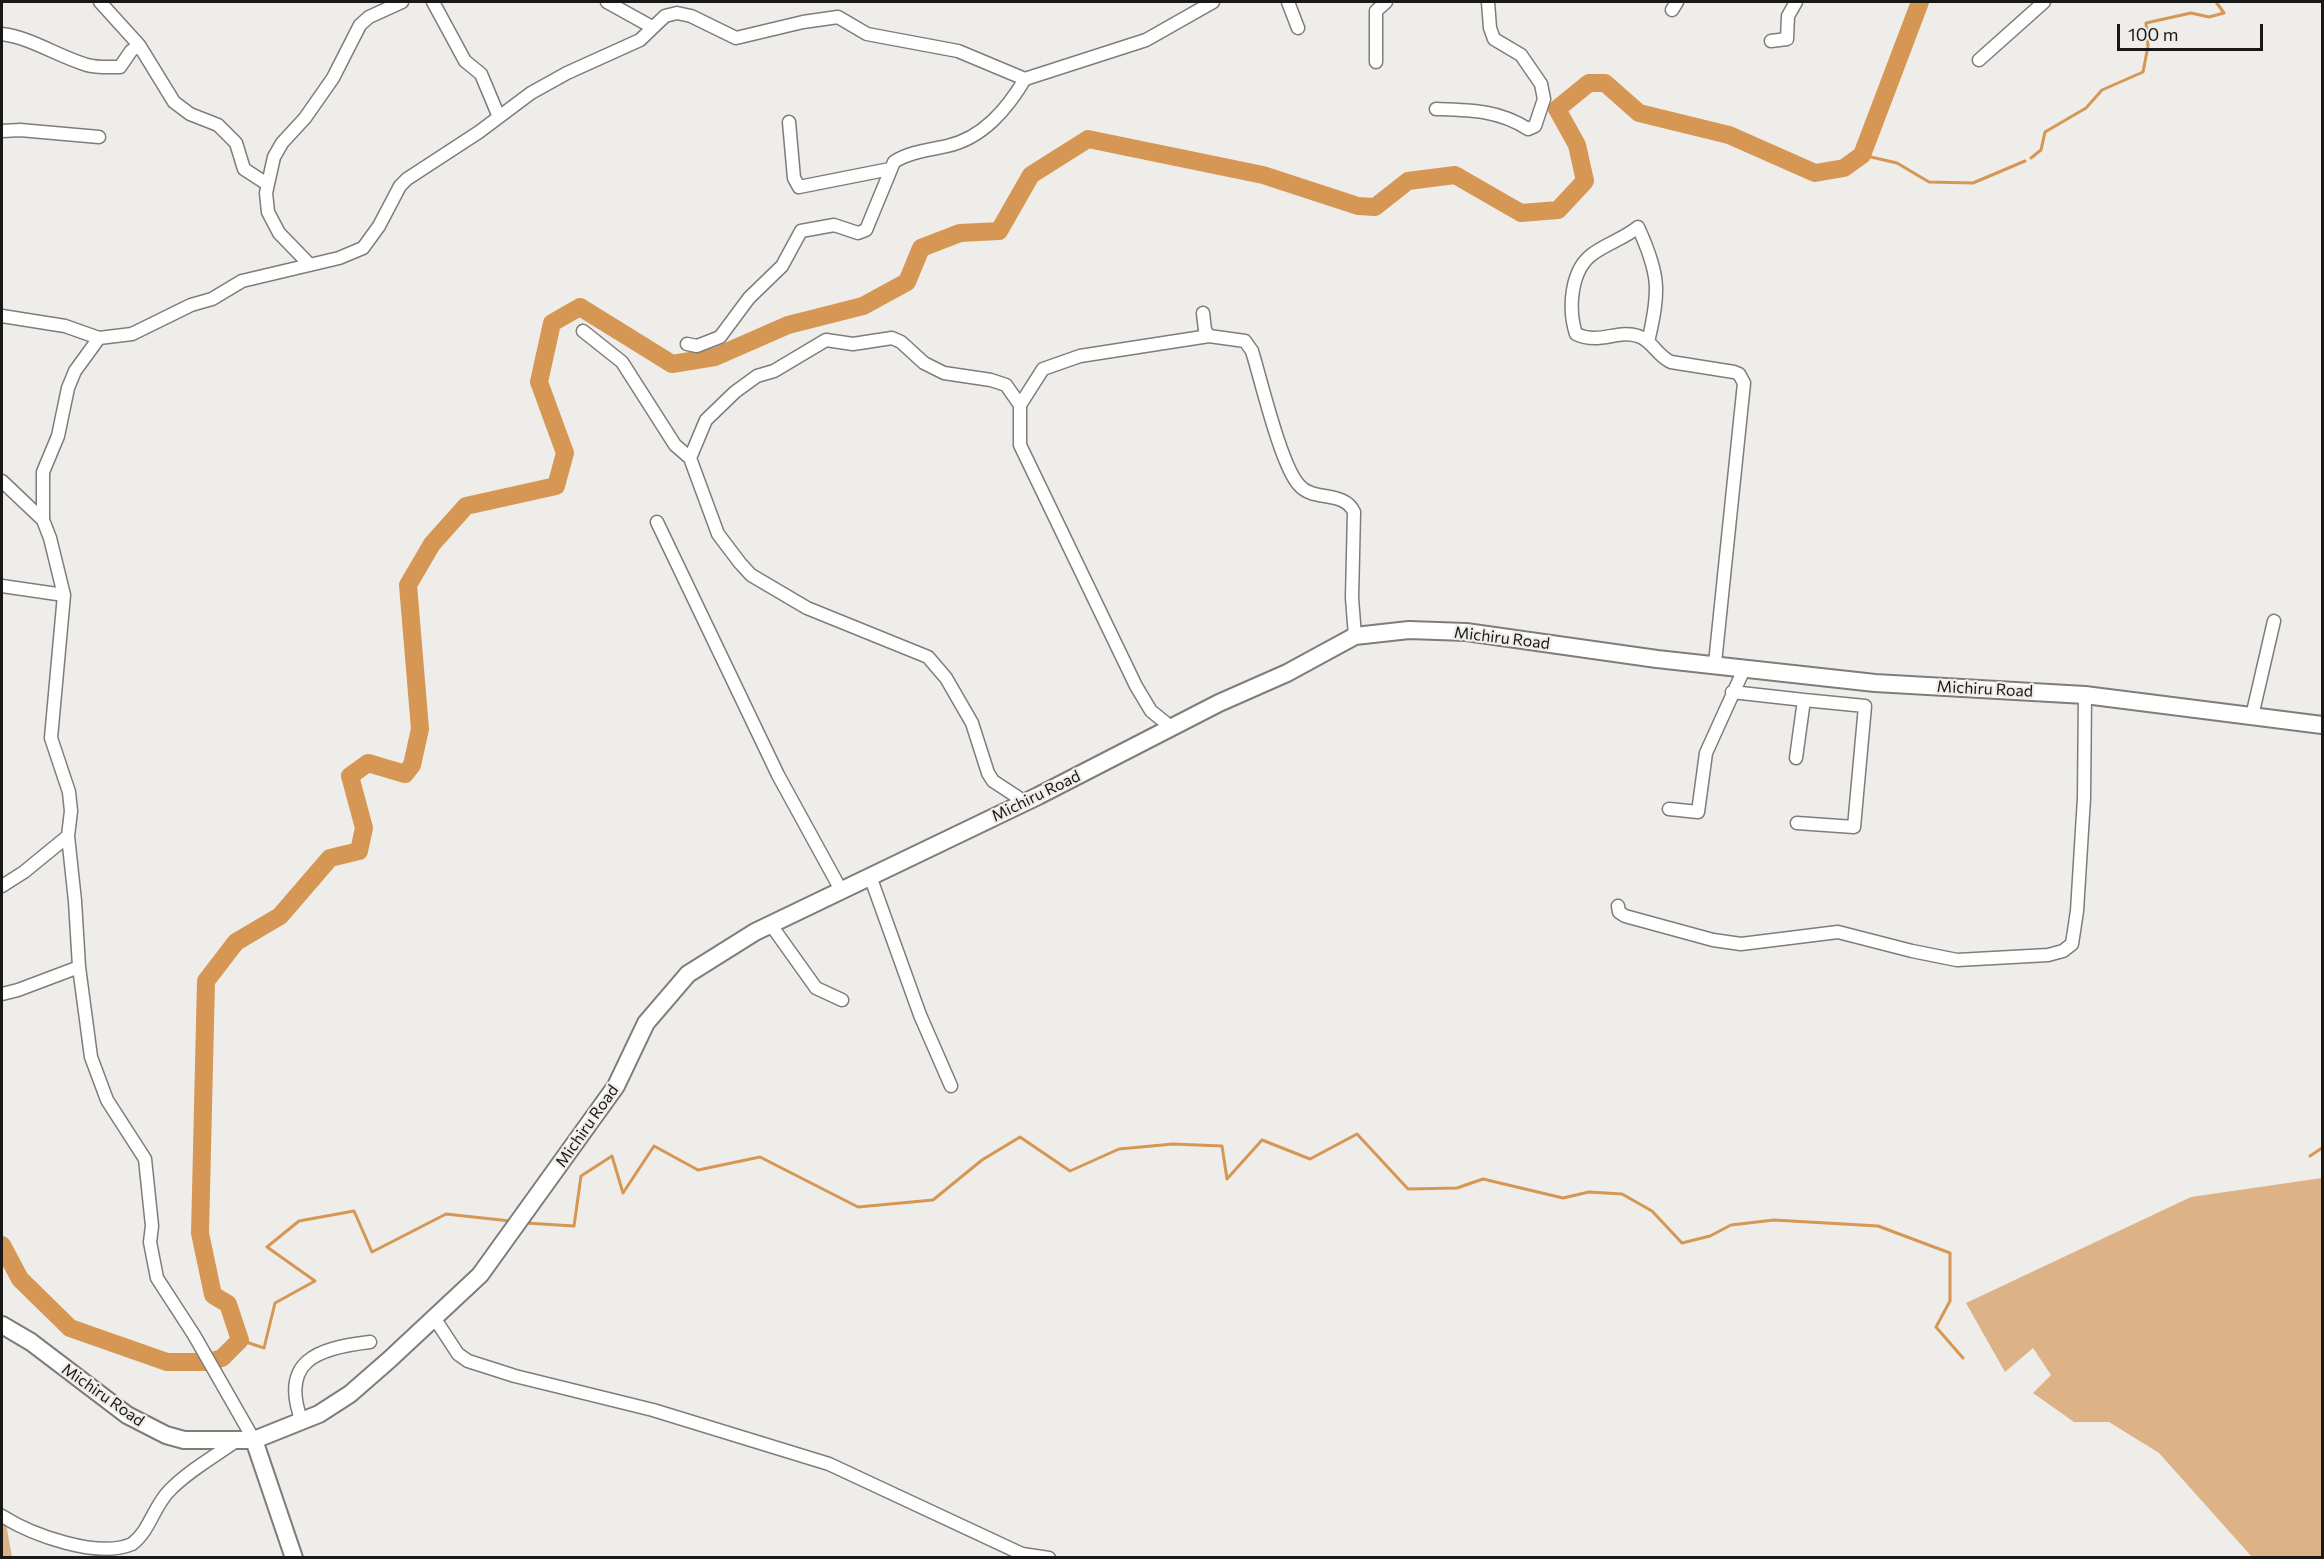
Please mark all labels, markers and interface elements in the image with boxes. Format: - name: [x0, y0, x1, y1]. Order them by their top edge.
- scale bar: [2120, 12, 2266, 50]
- text: 100 m: [2128, 23, 2178, 45]
- street label: Michiru Road: [1453, 623, 1551, 653]
- street label: Michiru Road: [1936, 677, 2034, 701]
- street label: Michiru Road: [988, 766, 1084, 826]
- street label: Michiru Road: [551, 1081, 623, 1171]
- street label: Michiru Road: [58, 1359, 148, 1431]

